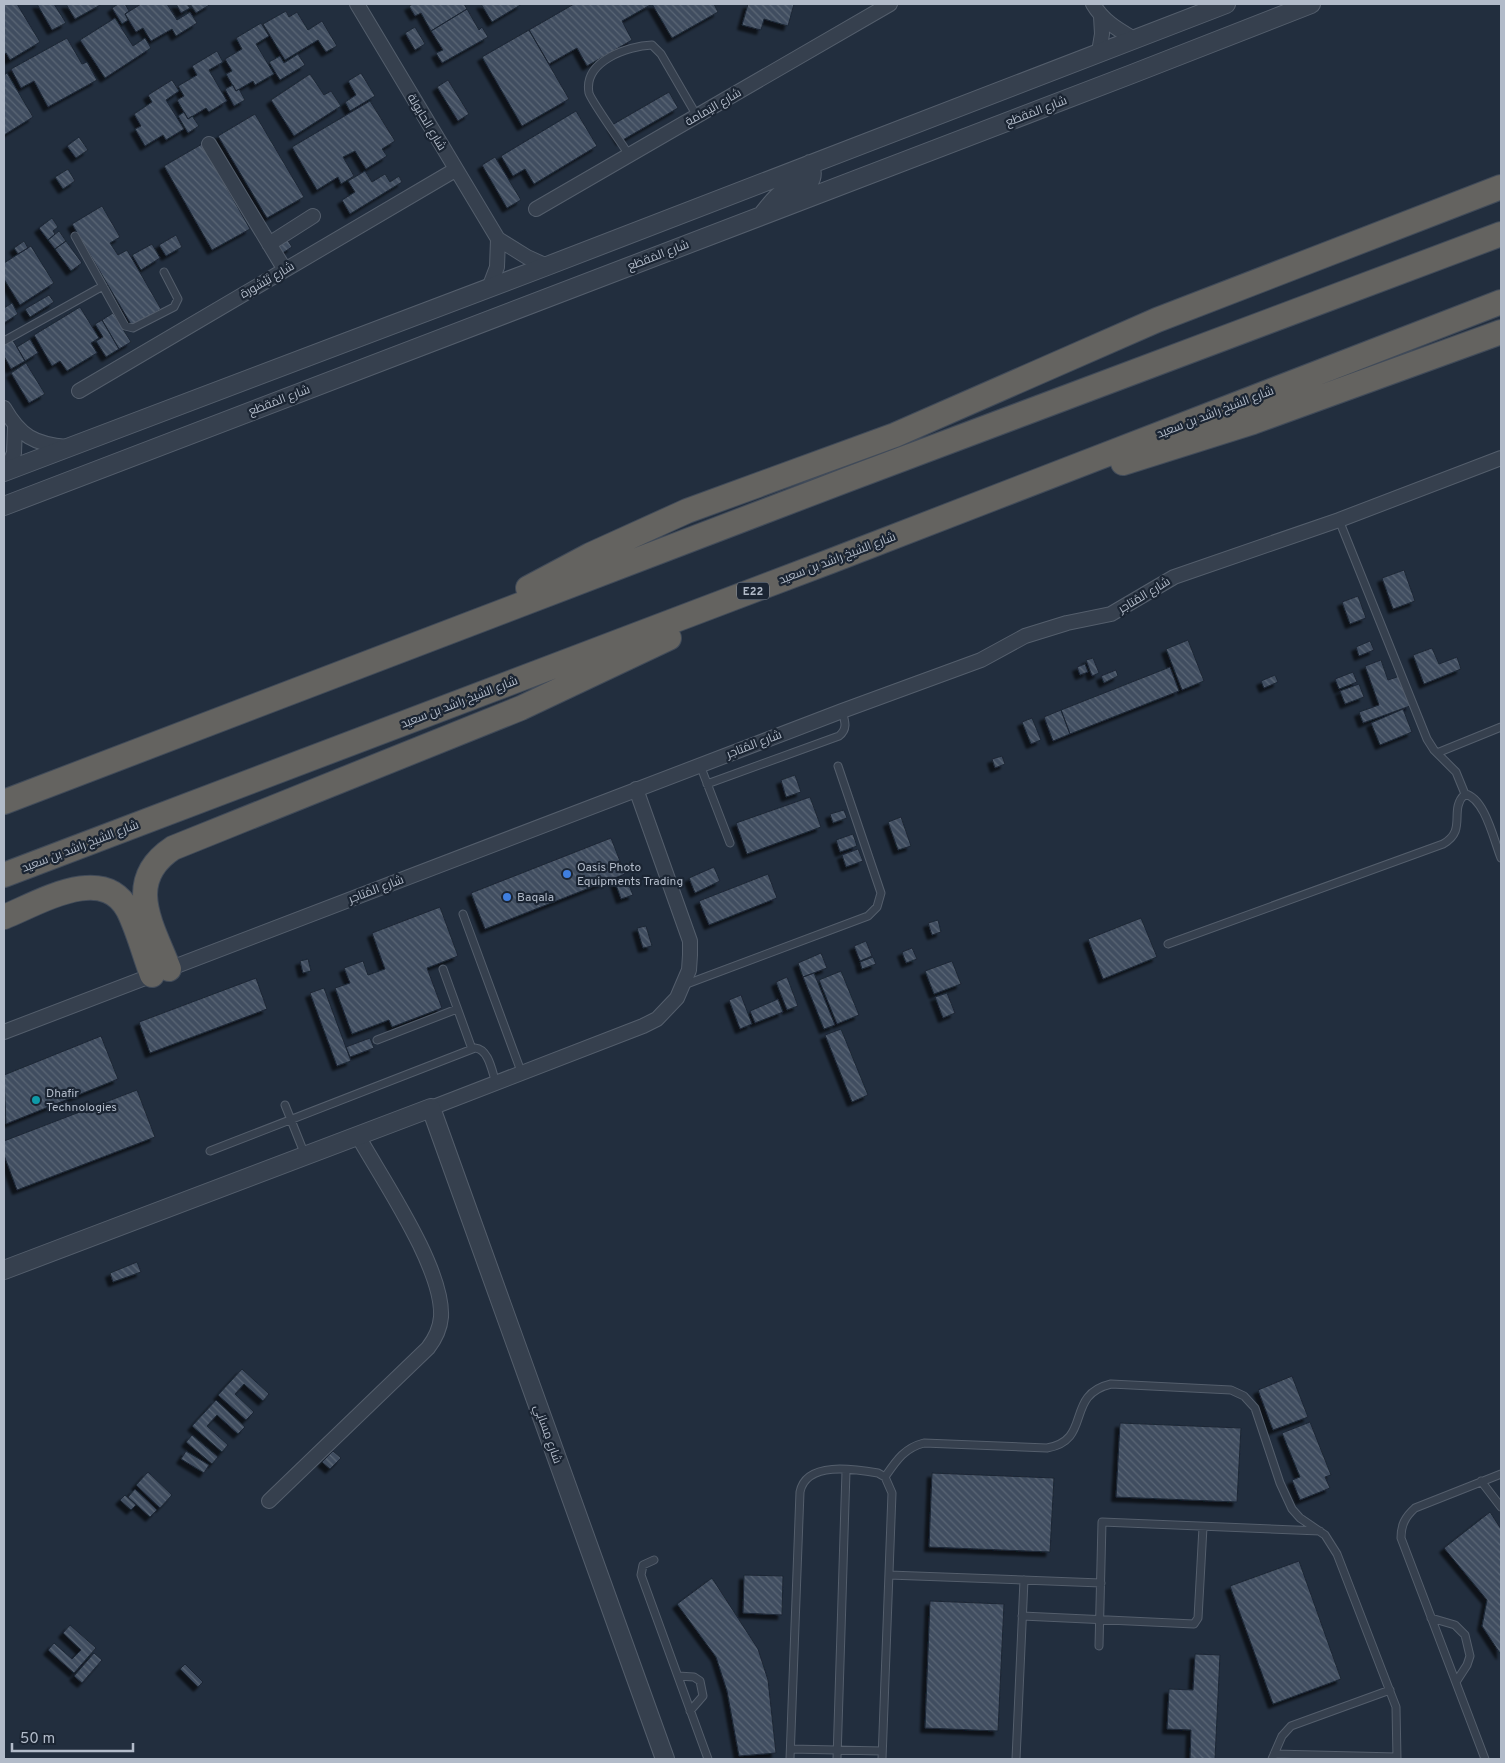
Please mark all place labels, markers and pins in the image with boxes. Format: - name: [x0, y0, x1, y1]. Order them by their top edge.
- place label: Oasis Photo Equipments Trading: [577, 860, 683, 890]
- marker: Oasis Photo Equipments Trading: [561, 868, 573, 880]
- place label: Baqala: [517, 890, 554, 906]
- marker: Baqala: [501, 891, 513, 903]
- place label: Dhafir Technologies: [46, 1086, 117, 1116]
- marker: Dhafir Technologies: [30, 1094, 42, 1106]

